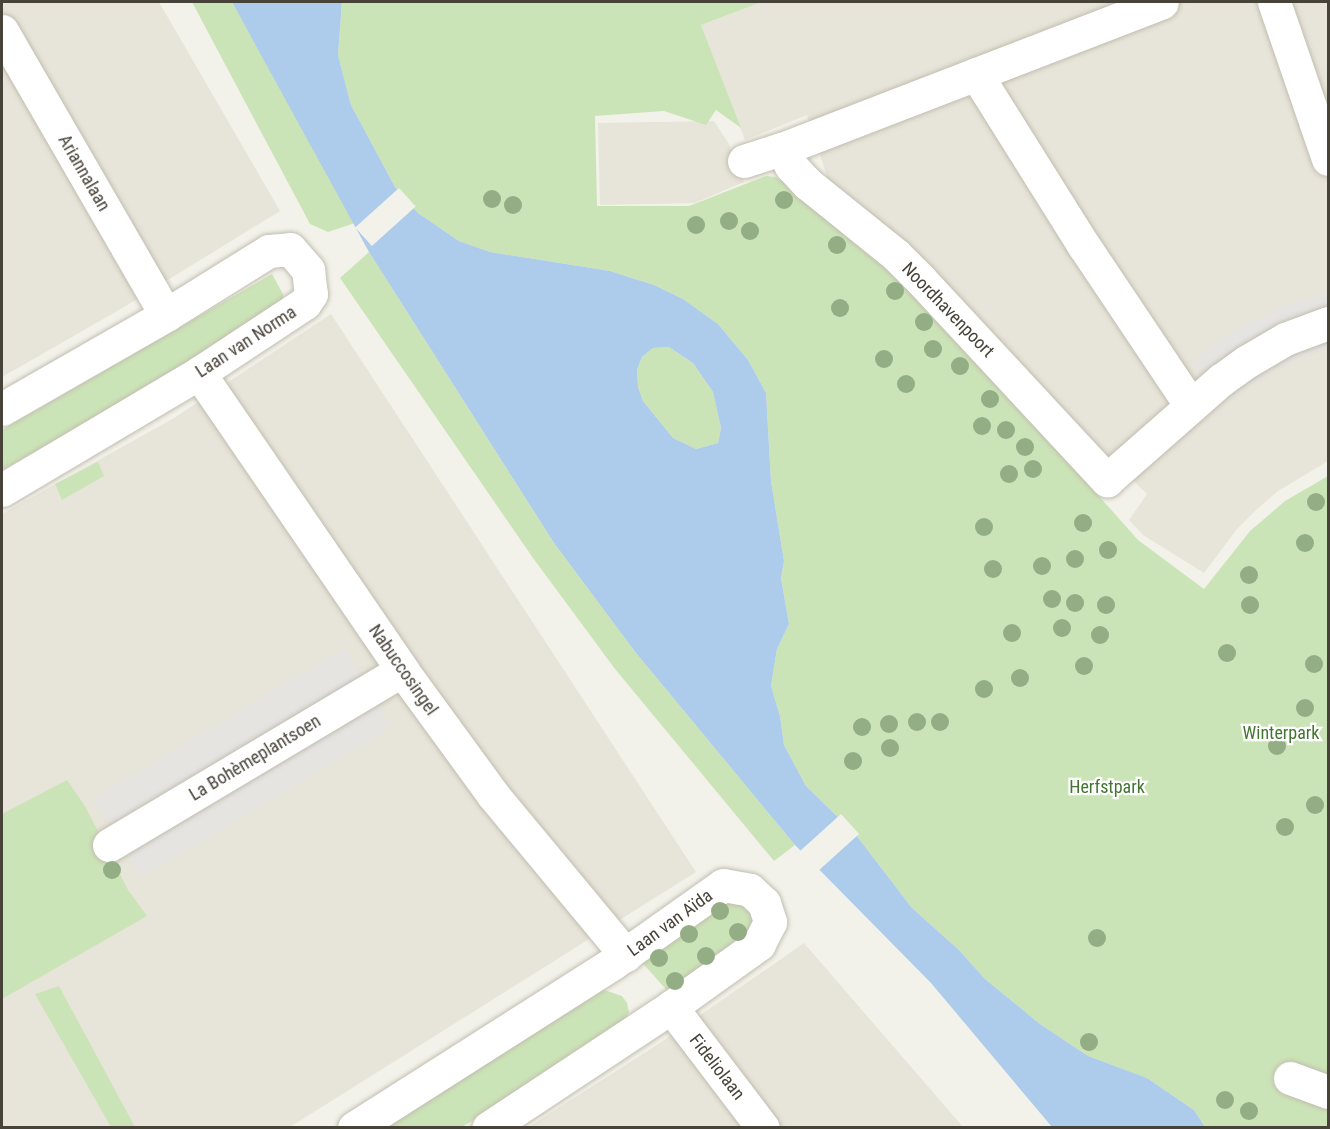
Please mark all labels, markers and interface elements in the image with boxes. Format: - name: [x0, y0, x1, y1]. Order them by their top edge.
- street label: Ariannalaan: [53, 131, 115, 215]
- street label: Noordhavenpoort: [897, 258, 999, 362]
- street label: Laan van Norma: [192, 301, 300, 383]
- street label: Nabuccosingel: [364, 621, 442, 719]
- street label: La Bohèmeplantsoen: [185, 710, 325, 806]
- park label: Winterpark: [1243, 722, 1319, 744]
- park label: Herfstpark: [1069, 776, 1145, 798]
- street label: Laan van Aïda: [623, 885, 717, 961]
- street label: Fideliolaan: [685, 1030, 749, 1104]

